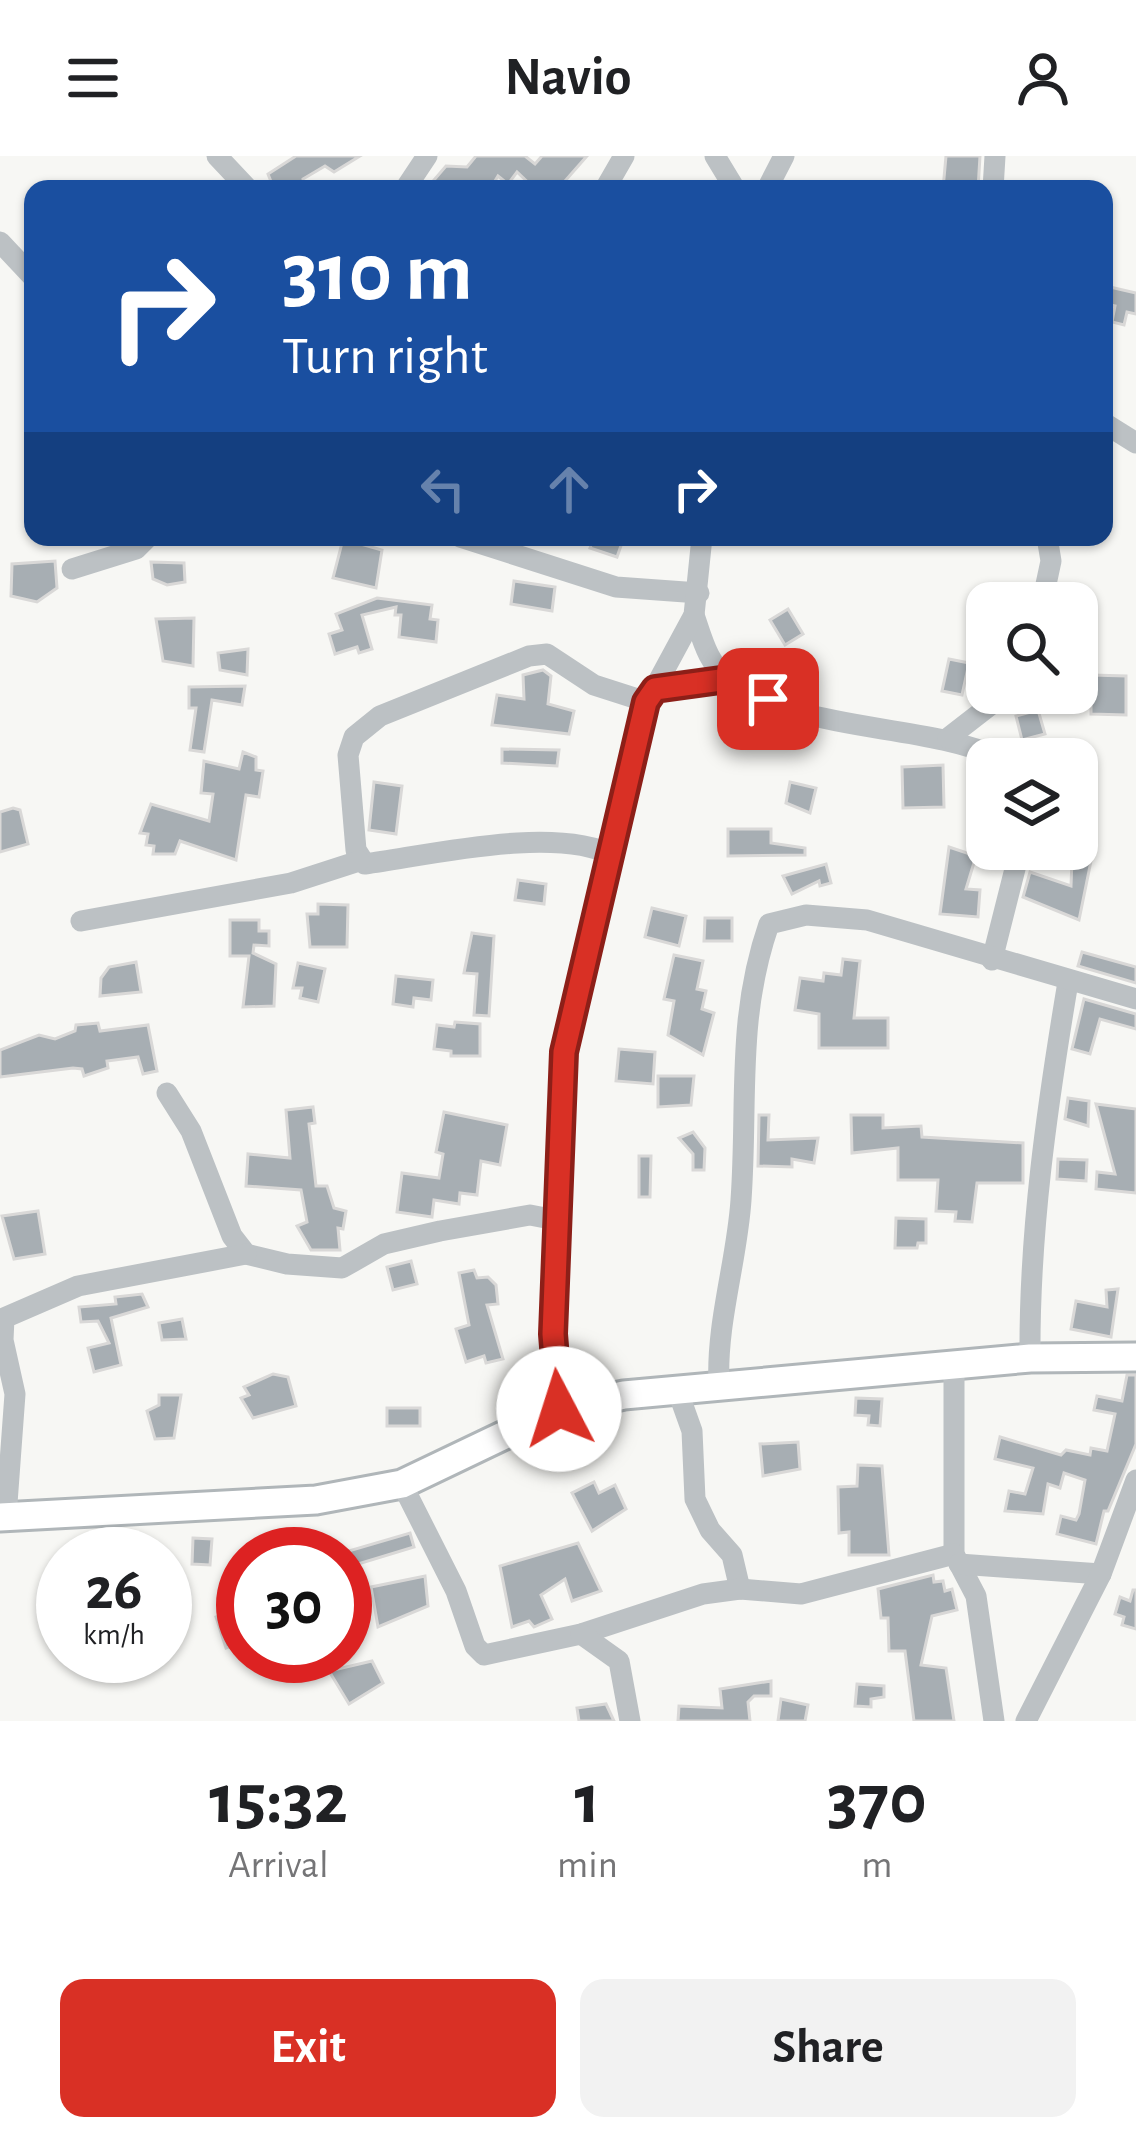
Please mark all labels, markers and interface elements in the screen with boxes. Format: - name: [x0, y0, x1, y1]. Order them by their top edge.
- icon: menu: [60, 45, 126, 111]
- icon: person: [1010, 45, 1076, 111]
- text: Navio: [504, 51, 632, 105]
- icon: right: [84, 228, 240, 384]
- text: 310 m: [282, 232, 473, 316]
- text: Turn right: [282, 330, 488, 384]
- icon: left: [410, 456, 476, 522]
- icon: ahead: [536, 456, 602, 522]
- icon: right: [662, 456, 728, 522]
- map controls: [966, 582, 1098, 870]
- button: search: [966, 582, 1098, 714]
- pin: [717, 648, 819, 750]
- icon: arrive: [735, 666, 801, 732]
- button: layers: [966, 738, 1098, 870]
- position arrow: [496, 1346, 622, 1472]
- speed limit sign: 30: [216, 1527, 372, 1683]
- text: 26: [85, 1560, 143, 1620]
- text: km/h: [83, 1620, 145, 1650]
- text: 15:32: [209, 1764, 348, 1836]
- text: 1: [574, 1764, 600, 1836]
- text: 370: [827, 1764, 927, 1836]
- text: Arrival: [228, 1846, 329, 1885]
- text: min: [557, 1846, 618, 1885]
- text: m: [861, 1846, 892, 1885]
- button: Exit: [60, 1979, 556, 2117]
- button: Share: [580, 1979, 1076, 2117]

